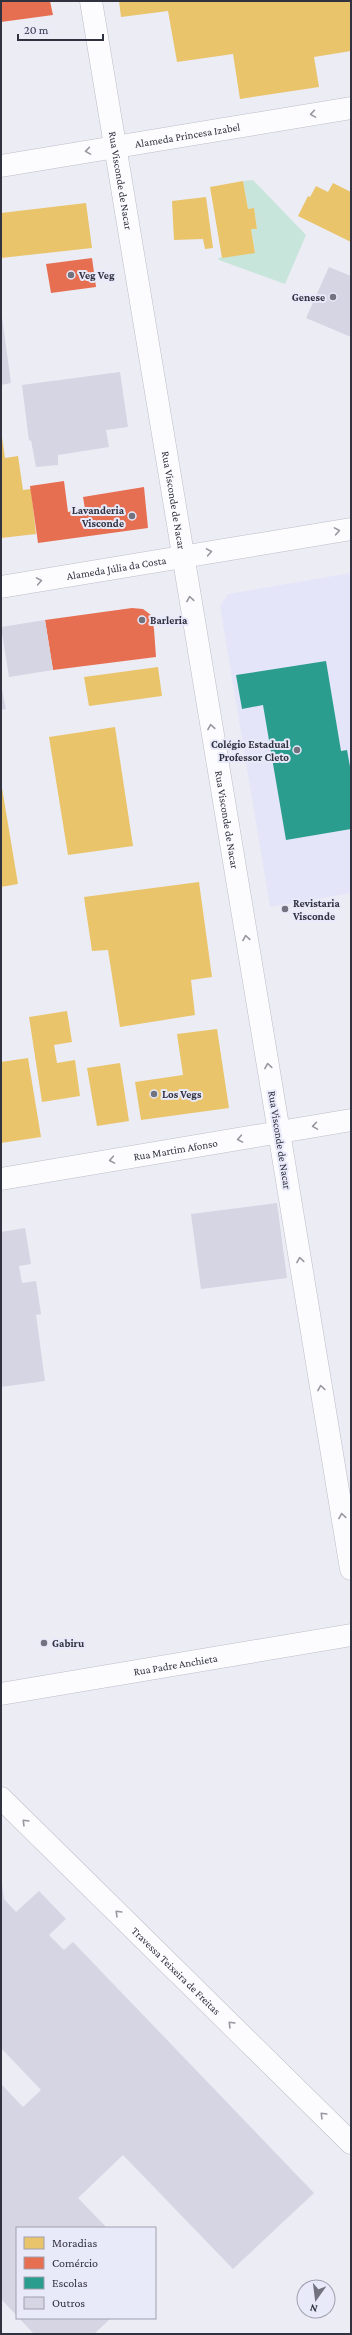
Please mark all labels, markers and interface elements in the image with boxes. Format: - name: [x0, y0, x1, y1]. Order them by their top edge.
- scale bar: [18, 16, 103, 42]
- text: 20 m: [24, 23, 49, 37]
- one-way arrow: [309, 109, 316, 118]
- street label: Alameda Princesa Izabel: [134, 120, 241, 150]
- street label: Rua Visconde de Nacar: [107, 130, 135, 231]
- one-way arrow: [84, 146, 91, 155]
- place label: Veg Veg: [78, 269, 115, 281]
- marker: Veg Veg: [66, 270, 76, 280]
- place label: Genese: [292, 291, 325, 303]
- marker: Genese: [328, 292, 338, 302]
- street label: Rua Visconde de Nacar: [160, 450, 188, 550]
- place label: Lavanderia Visconde: [72, 504, 125, 529]
- marker: Lavanderia Visconde: [127, 511, 137, 521]
- one-way arrow: [334, 527, 340, 536]
- one-way arrow: [206, 549, 212, 557]
- street label: Alameda Júlia da Costa: [66, 554, 167, 582]
- one-way arrow: [36, 577, 43, 586]
- one-way arrow: [186, 595, 195, 602]
- place label: Barleria: [150, 614, 188, 626]
- marker: Barleria: [137, 615, 147, 625]
- one-way arrow: [208, 724, 216, 730]
- place label: Colégio Estadual Professor Cleto: [211, 738, 290, 763]
- marker: Colégio Estadual Professor Cleto: [292, 745, 302, 755]
- street label: Rua Visconde de Nacar: [213, 770, 241, 870]
- place label: Revistaria Visconde: [292, 897, 341, 922]
- marker: Revistaria Visconde: [280, 904, 290, 914]
- one-way arrow: [243, 935, 251, 941]
- one-way arrow: [264, 1063, 273, 1069]
- place label: Los Vegs: [162, 1088, 202, 1100]
- marker: Los Vegs: [149, 1089, 159, 1099]
- street label: Rua Visconde de Nacar: [266, 1090, 294, 1190]
- one-way arrow: [312, 1122, 318, 1130]
- one-way arrow: [237, 1134, 243, 1143]
- street label: Rua Martim Afonso: [133, 1136, 219, 1163]
- one-way arrow: [109, 1155, 115, 1164]
- one-way arrow: [296, 1257, 305, 1263]
- one-way arrow: [317, 1385, 326, 1391]
- one-way arrow: [338, 1513, 347, 1519]
- place label: Gabiru: [52, 1637, 85, 1649]
- marker: Gabiru: [39, 1638, 49, 1648]
- street label: Rua Padre Anchieta: [133, 1652, 218, 1678]
- one-way arrow: [22, 1819, 30, 1827]
- one-way arrow: [115, 1910, 123, 1918]
- street label: Travessa Teixeira de Freitas: [129, 1924, 223, 2017]
- one-way arrow: [228, 2021, 236, 2029]
- one-way arrow: [320, 2112, 328, 2120]
- legend: [16, 2227, 156, 2319]
- text: Moradias: [52, 2236, 98, 2250]
- text: Comércio: [52, 2256, 98, 2270]
- text: Escolas: [52, 2276, 88, 2290]
- north arrow: [296, 2279, 336, 2319]
- text: Outros: [52, 2296, 85, 2310]
- text: N: [308, 2302, 319, 2315]

